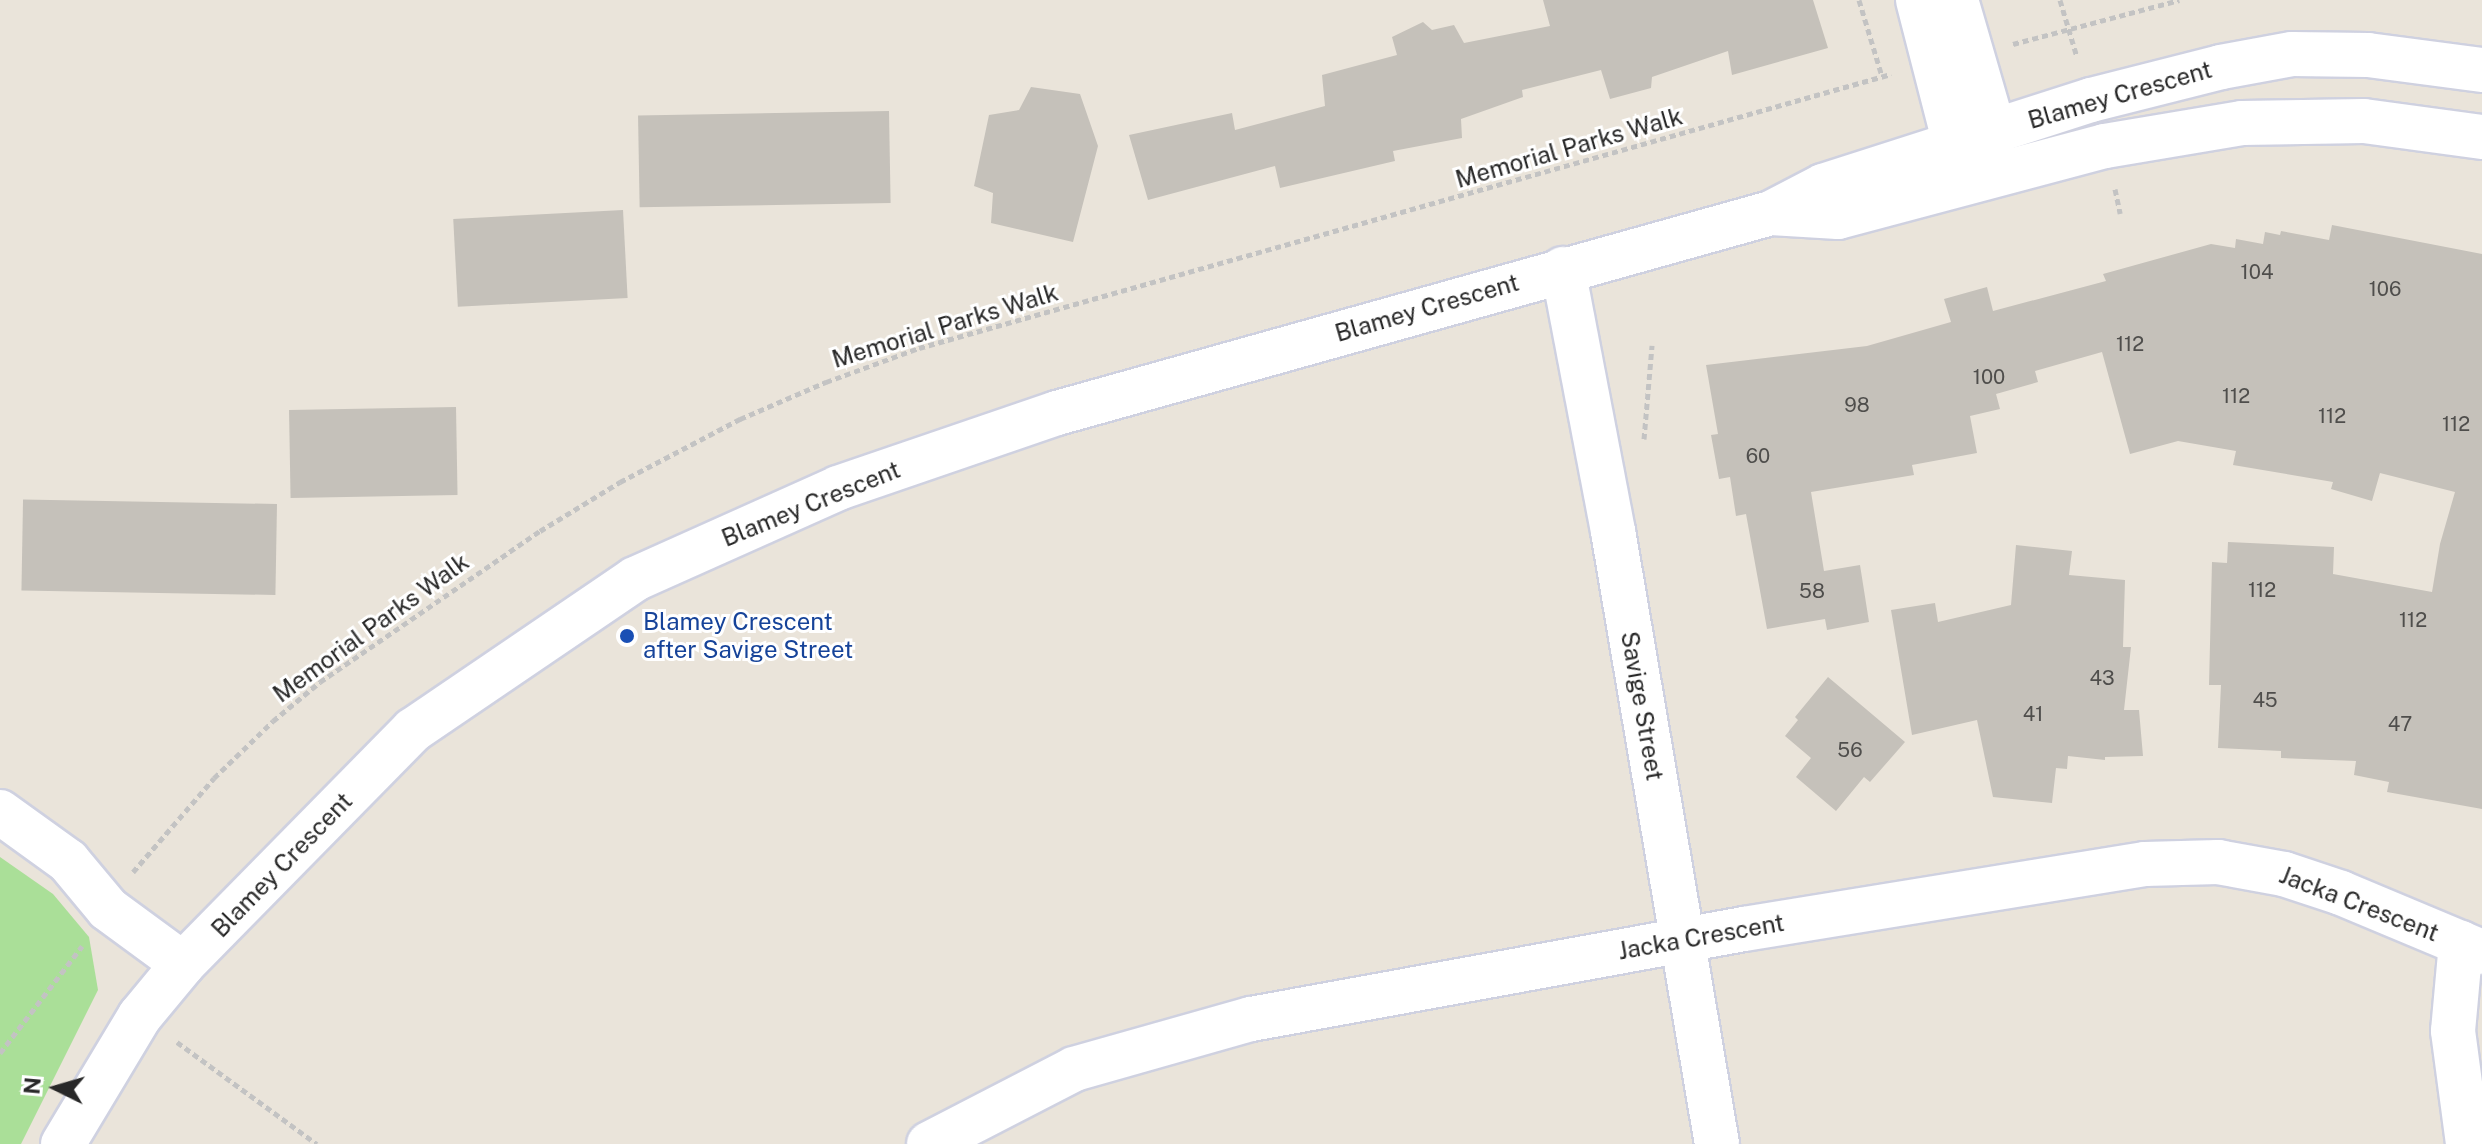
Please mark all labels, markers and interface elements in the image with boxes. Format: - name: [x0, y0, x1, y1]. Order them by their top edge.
- street label: Blamey Crescent: [2025, 55, 2215, 135]
- street label: Memorial Parks Walk: [1452, 102, 1686, 194]
- house number: 104: [2241, 260, 2273, 284]
- street label: Blamey Crescent: [1332, 268, 1522, 348]
- house number: 106: [2369, 277, 2401, 301]
- street label: Memorial Parks Walk: [828, 278, 1062, 374]
- house number: 112: [2116, 332, 2144, 356]
- house number: 100: [1973, 365, 2005, 389]
- house number: 112: [2222, 384, 2250, 408]
- house number: 98: [1844, 393, 1870, 417]
- house number: 112: [2318, 404, 2346, 428]
- house number: 112: [2442, 412, 2470, 436]
- house number: 60: [1746, 444, 1770, 468]
- street label: Blamey Crescent: [718, 455, 904, 553]
- street label: Memorial Parks Walk: [267, 547, 475, 709]
- house number: 112: [2248, 578, 2276, 602]
- house number: 58: [1799, 579, 1825, 603]
- place label: Blamey Crescent after Savige Street: [643, 608, 853, 664]
- house number: 112: [2399, 608, 2427, 632]
- marker: Blamey Crescent after Savige Street: [618, 627, 636, 645]
- street label: Savige Street: [1615, 629, 1669, 783]
- house number: 43: [2089, 666, 2115, 690]
- house number: 45: [2252, 688, 2278, 712]
- house number: 41: [2023, 702, 2043, 726]
- house number: 47: [2388, 712, 2412, 736]
- house number: 56: [1837, 738, 1863, 762]
- street label: Blamey Crescent: [206, 787, 358, 943]
- street label: Jacka Crescent: [2275, 860, 2443, 948]
- street label: Jacka Crescent: [1616, 908, 1786, 966]
- north arrow: [16, 1048, 96, 1128]
- text: N: [18, 1076, 46, 1096]

